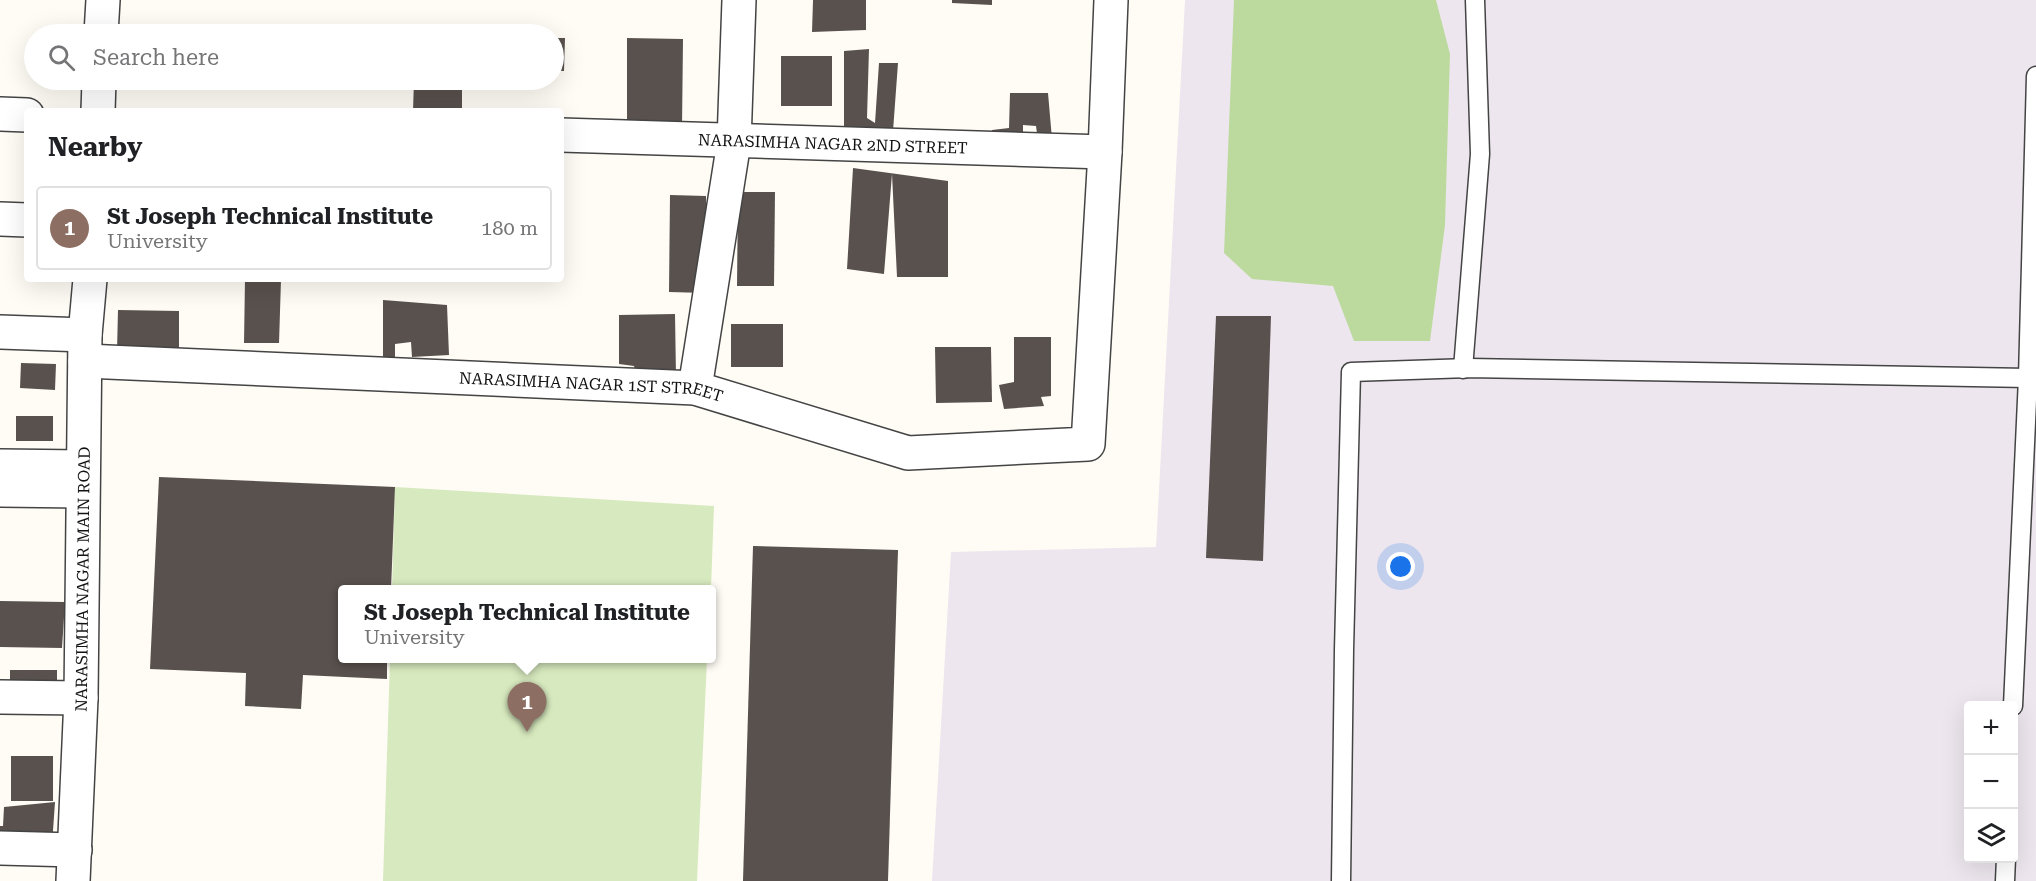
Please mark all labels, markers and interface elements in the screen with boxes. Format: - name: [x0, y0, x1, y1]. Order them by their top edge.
- search box: [24, 24, 564, 90]
- icon: search: [45, 41, 78, 74]
- text: Search here: [93, 45, 219, 70]
- street label: NARASIMHA NAGAR 2ND STREET: [698, 130, 968, 158]
- text: Nearby: [48, 132, 142, 162]
- text: St Joseph Technical Institute: [107, 204, 433, 229]
- text: 1: [64, 216, 75, 240]
- text: 180 m: [481, 216, 538, 240]
- text: University: [107, 229, 208, 253]
- street label: NARASIMHA NAGAR 1ST STREET: [459, 369, 726, 406]
- street label: NARASIMHA NAGAR MAIN ROAD: [71, 446, 94, 712]
- your location: [1386, 552, 1415, 581]
- popup: [338, 585, 716, 663]
- text: St Joseph Technical Institute: [364, 600, 690, 625]
- text: University: [364, 625, 465, 649]
- pin: 1: [508, 682, 546, 732]
- map controls: [1964, 701, 2018, 863]
- button: +: [1964, 701, 2018, 755]
- button: −: [1964, 755, 2018, 809]
- button: layers: [1964, 809, 2018, 863]

